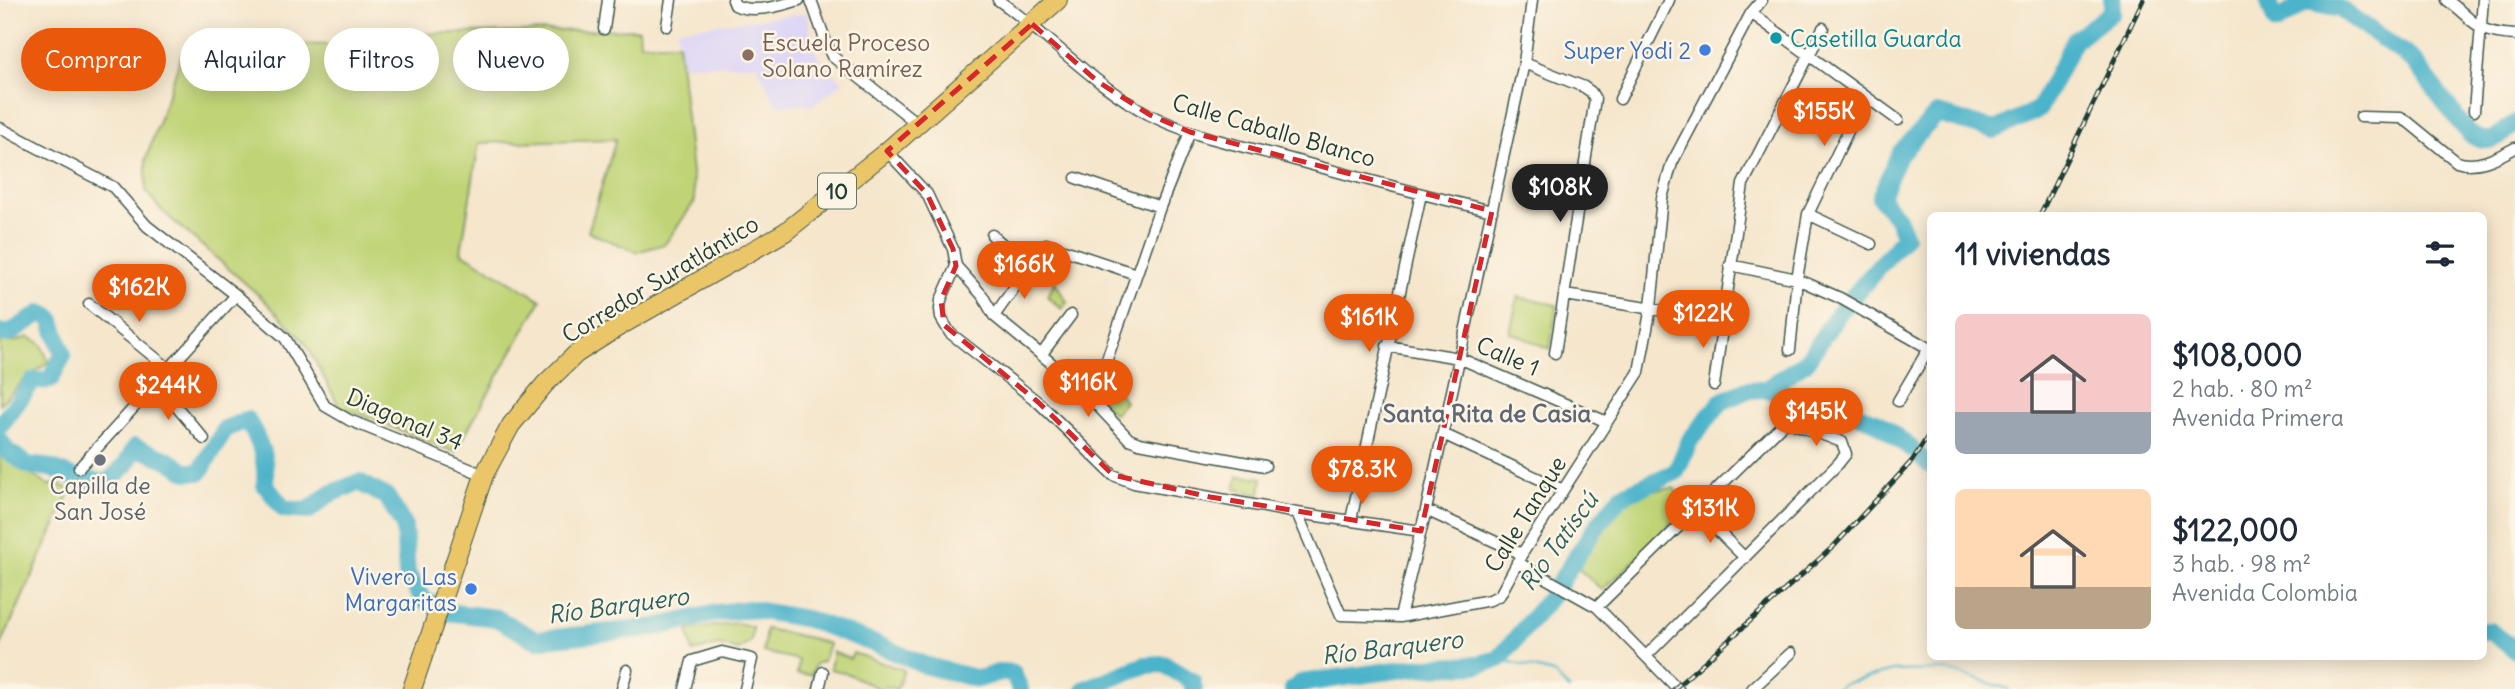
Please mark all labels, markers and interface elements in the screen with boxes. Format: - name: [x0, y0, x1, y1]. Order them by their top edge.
- place label: Casetilla Guarda: [1790, 24, 1962, 53]
- chip: Comprar: [21, 28, 166, 91]
- chip: Alquilar: [180, 28, 310, 91]
- chip: Filtros: [324, 28, 439, 91]
- chip: Nuevo: [453, 28, 569, 91]
- place label: Escuela Proceso Solano Ramírez: [762, 28, 930, 83]
- marker: Casetilla Guarda: [1768, 30, 1784, 46]
- place label: Super Yodi 2: [1564, 36, 1691, 65]
- marker: Super Yodi 2: [1697, 42, 1713, 58]
- marker: Escuela Proceso Solano Ramírez: [740, 47, 756, 63]
- street label: Calle Caballo Blanco: [1169, 87, 1379, 173]
- pin: $155K: [1775, 88, 1873, 148]
- text: $155K: [1793, 96, 1855, 125]
- pin: $108K: [1511, 164, 1609, 224]
- text: $108K: [1528, 172, 1592, 201]
- road number: 10: [818, 174, 856, 208]
- street label: Corredor Suratlántico: [556, 209, 764, 349]
- text: 11 viviendas: [1955, 235, 2110, 273]
- icon: filters: [2421, 235, 2459, 273]
- pin: $166K: [975, 242, 1073, 301]
- text: $166K: [993, 249, 1055, 278]
- pin: $162K: [90, 264, 188, 324]
- text: $162K: [108, 272, 170, 301]
- pin: $122K: [1654, 290, 1752, 350]
- pin: $161K: [1320, 294, 1418, 354]
- text: $122K: [1673, 298, 1733, 327]
- text: $161K: [1340, 302, 1398, 331]
- street label: Calle 1: [1472, 330, 1544, 382]
- text: $108,000: [2172, 336, 2303, 374]
- icon: home: [2011, 342, 2095, 426]
- pin: $116K: [1039, 360, 1137, 419]
- pin: $244K: [119, 362, 217, 422]
- text: $116K: [1059, 367, 1117, 396]
- text: $244K: [135, 370, 201, 399]
- text: 2 hab. · 80 m²: [2172, 374, 2313, 403]
- street label: Diagonal 34: [342, 381, 468, 457]
- pin: $145K: [1767, 388, 1865, 448]
- text: $145K: [1785, 396, 1847, 425]
- district label: Santa Rita de Casia: [1383, 398, 1591, 428]
- text: Avenida Primera: [2172, 403, 2344, 432]
- pin: $78.3K: [1305, 447, 1419, 506]
- street label: Calle Tanque: [1478, 450, 1572, 578]
- marker: Capilla de San José: [92, 452, 108, 468]
- text: $78.3K: [1327, 454, 1397, 483]
- place label: Capilla de San José: [49, 471, 151, 526]
- water label: Río Tatiscú: [1512, 484, 1605, 596]
- pin: $131K: [1661, 486, 1759, 545]
- text: $131K: [1681, 493, 1739, 522]
- text: $122,000: [2172, 511, 2298, 549]
- icon: home: [2011, 517, 2095, 601]
- text: 3 hab. · 98 m²: [2172, 549, 2311, 578]
- place label: Vivero Las Margaritas: [344, 562, 457, 617]
- text: Avenida Colombia: [2172, 578, 2358, 607]
- water label: Río Barquero: [546, 580, 692, 630]
- marker: Vivero Las Margaritas: [463, 581, 479, 597]
- water label: Río Barquero: [1320, 623, 1466, 671]

